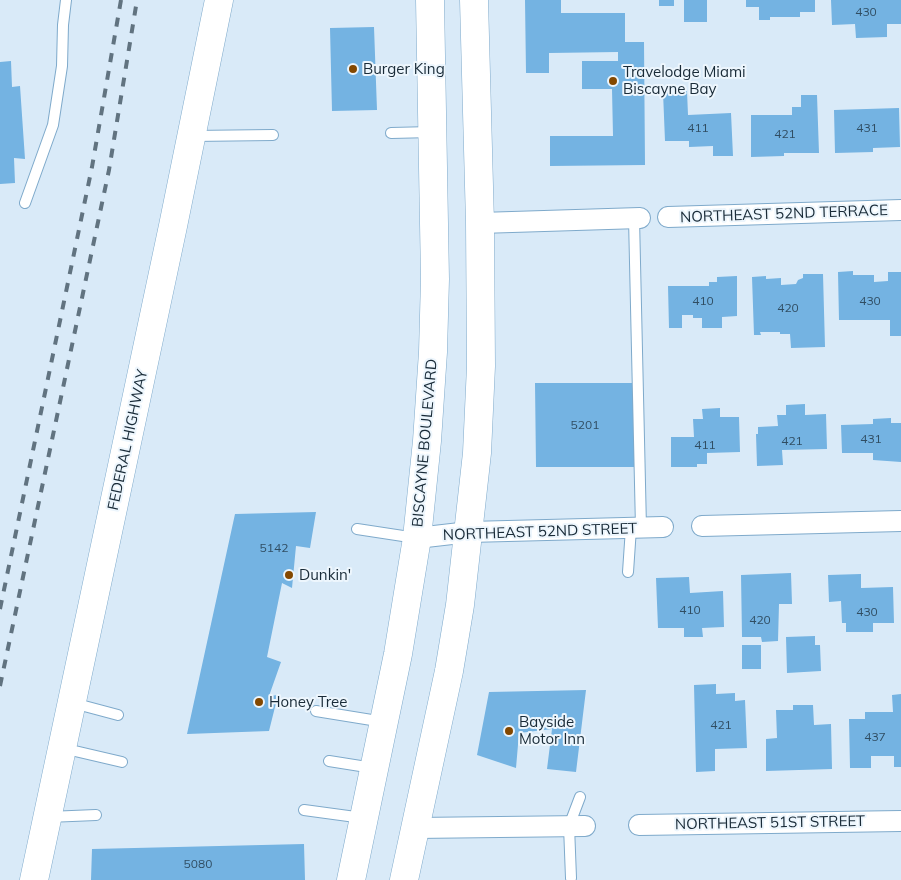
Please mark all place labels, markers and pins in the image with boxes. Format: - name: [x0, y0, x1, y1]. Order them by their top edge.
- place label: Burger King: [363, 60, 445, 78]
- marker: Burger King: [347, 63, 359, 75]
- place label: Travelodge Miami Biscayne Bay: [623, 63, 746, 98]
- marker: Travelodge Miami Biscayne Bay: [607, 75, 619, 87]
- place label: Dunkin': [299, 566, 351, 584]
- marker: Dunkin': [283, 569, 295, 581]
- place label: Honey Tree: [269, 693, 347, 711]
- marker: Honey Tree: [253, 696, 265, 708]
- place label: Bayside Motor Inn: [519, 713, 585, 748]
- marker: Bayside Motor Inn: [503, 725, 515, 737]

